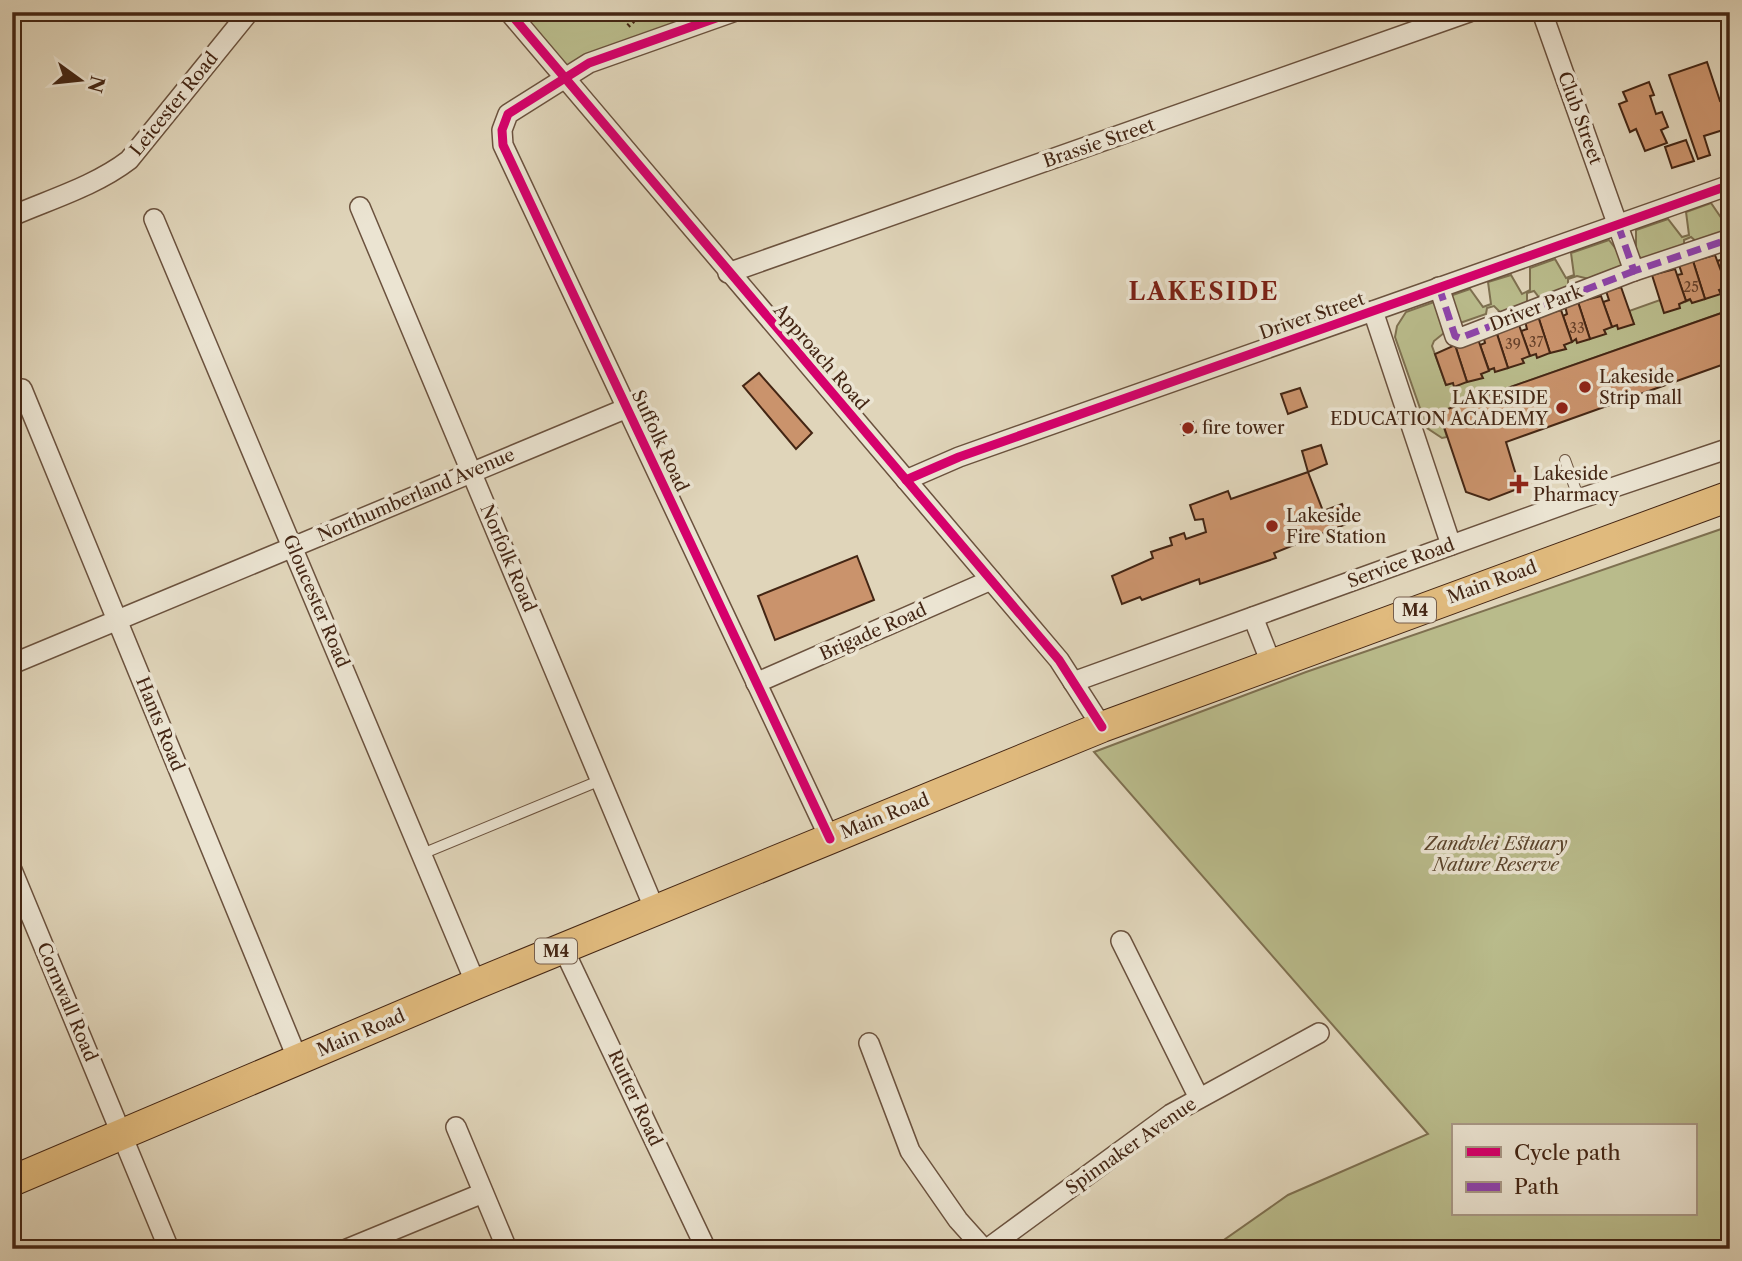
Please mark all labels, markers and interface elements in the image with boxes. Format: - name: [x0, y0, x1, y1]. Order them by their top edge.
- north arrow: [46, 46, 116, 116]
- street label: Leicester Road: [125, 47, 223, 161]
- street label: Club Street: [1553, 69, 1607, 168]
- text: N: [83, 73, 109, 95]
- street label: Brassie Street: [1040, 113, 1158, 172]
- district label: LAKESIDE: [1128, 277, 1280, 306]
- house number: 25: [1683, 278, 1699, 296]
- street label: Driver Park: [1486, 280, 1587, 336]
- street label: Driver Street: [1257, 288, 1368, 344]
- street label: Approach Road: [768, 299, 873, 415]
- house number: 33: [1569, 319, 1585, 337]
- house number: 37: [1529, 333, 1543, 351]
- house number: 39: [1505, 335, 1521, 353]
- place label: Lakeside Strip mall: [1599, 366, 1682, 409]
- marker: Lakeside Strip mall: [1577, 379, 1593, 395]
- street label: Suffolk Road: [627, 387, 693, 495]
- place label: LAKESIDE EDUCATION ACADEMY: [1330, 387, 1549, 430]
- marker: LAKESIDE EDUCATION ACADEMY: [1554, 400, 1570, 416]
- place label: fire tower: [1202, 417, 1285, 439]
- marker: fire tower: [1180, 420, 1196, 436]
- street label: Northumberland Avenue: [314, 443, 518, 547]
- place label: Lakeside Pharmacy: [1533, 463, 1620, 506]
- marker: Lakeside Pharmacy: [1511, 476, 1527, 492]
- street label: Norfolk Road: [475, 501, 541, 615]
- place label: Lakeside Fire Station: [1286, 505, 1386, 548]
- marker: Lakeside Fire Station: [1264, 518, 1280, 534]
- street label: Gloucester Road: [278, 531, 354, 671]
- street label: Service Road: [1344, 533, 1458, 593]
- street label: Main Road: [1444, 556, 1540, 608]
- road number: M4: [1394, 597, 1436, 622]
- street label: Brigade Road: [816, 599, 930, 665]
- street label: Hants Road: [131, 674, 189, 774]
- street label: Main Road: [837, 788, 933, 844]
- park label: Zandvlei Estuary Nature Reserve: [1423, 833, 1568, 876]
- street label: Cornwall Road: [32, 939, 102, 1065]
- road number: M4: [535, 939, 577, 964]
- street label: Main Road: [314, 1005, 408, 1061]
- street label: Rutter Road: [603, 1046, 667, 1150]
- street label: Spinnaker Avenue: [1061, 1093, 1201, 1199]
- legend: [1452, 1124, 1696, 1216]
- text: Cycle path: [1514, 1140, 1621, 1165]
- text: Path: [1514, 1174, 1559, 1199]

